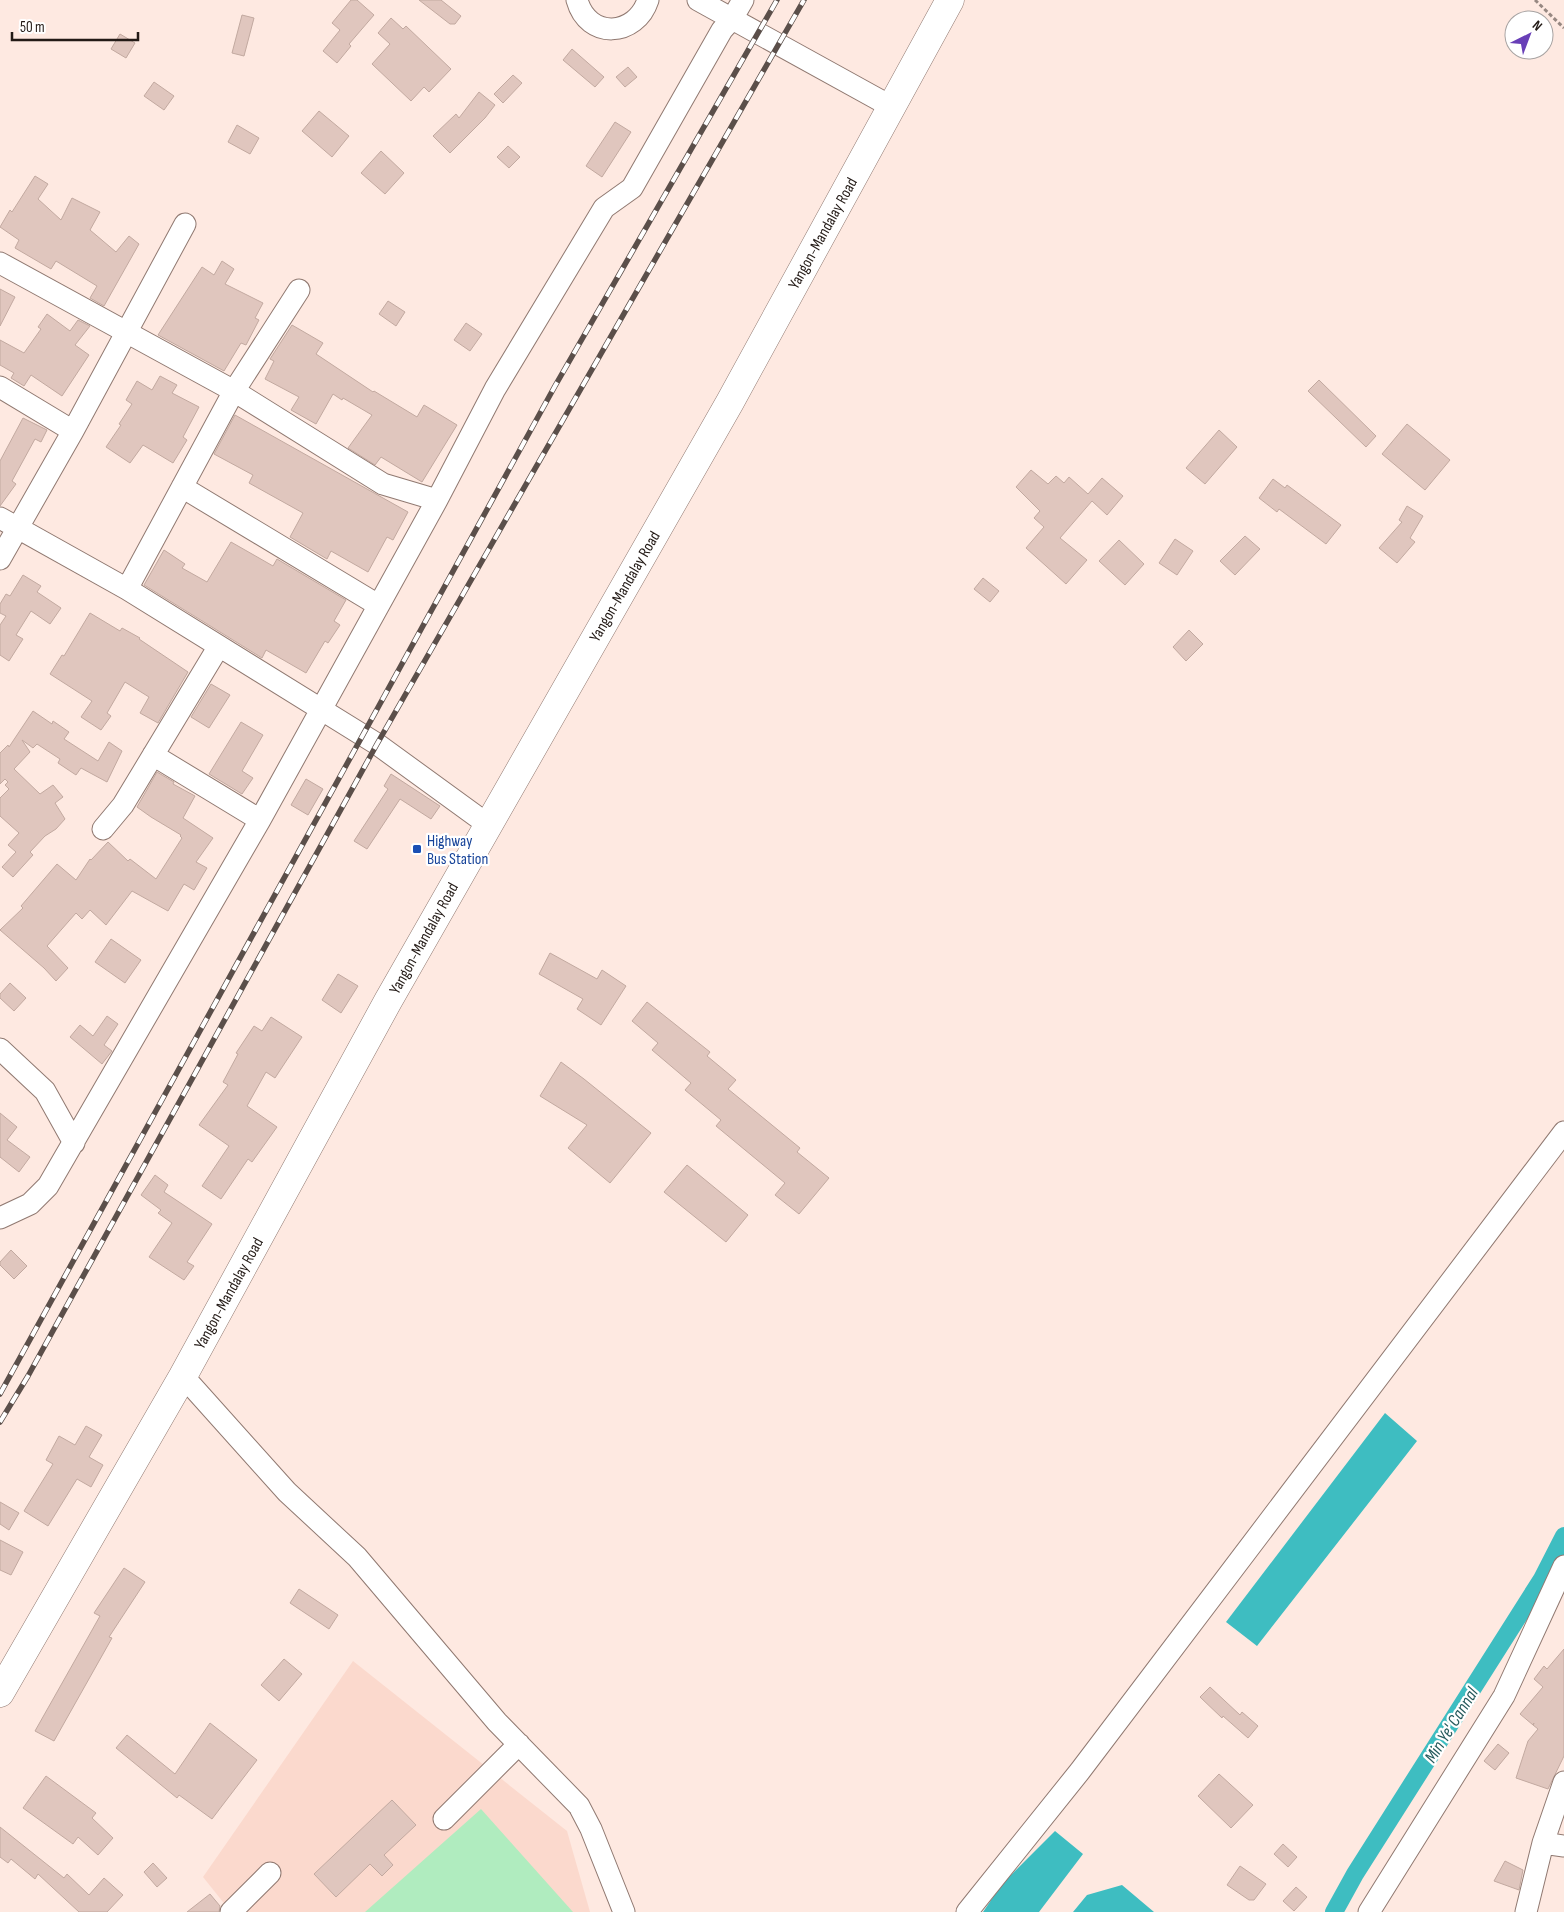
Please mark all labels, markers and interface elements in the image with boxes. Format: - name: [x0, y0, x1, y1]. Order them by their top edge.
- scale bar: [12, 10, 139, 42]
- north arrow: [1504, 10, 1554, 60]
- text: N: [1529, 17, 1546, 35]
- text: 50 m: [20, 18, 45, 37]
- street label: Yangon-Mandalay Road: [785, 175, 862, 293]
- street label: Yangon-Mandalay Road: [586, 528, 665, 645]
- place label: Highway Bus Station: [427, 832, 488, 869]
- marker: Highway Bus Station: [411, 843, 423, 855]
- street label: Yangon-Mandalay Road: [386, 880, 463, 998]
- street label: Yangon-Mandalay Road: [191, 1235, 268, 1353]
- water label: Min Ye' Cannal: [1420, 1683, 1483, 1767]

